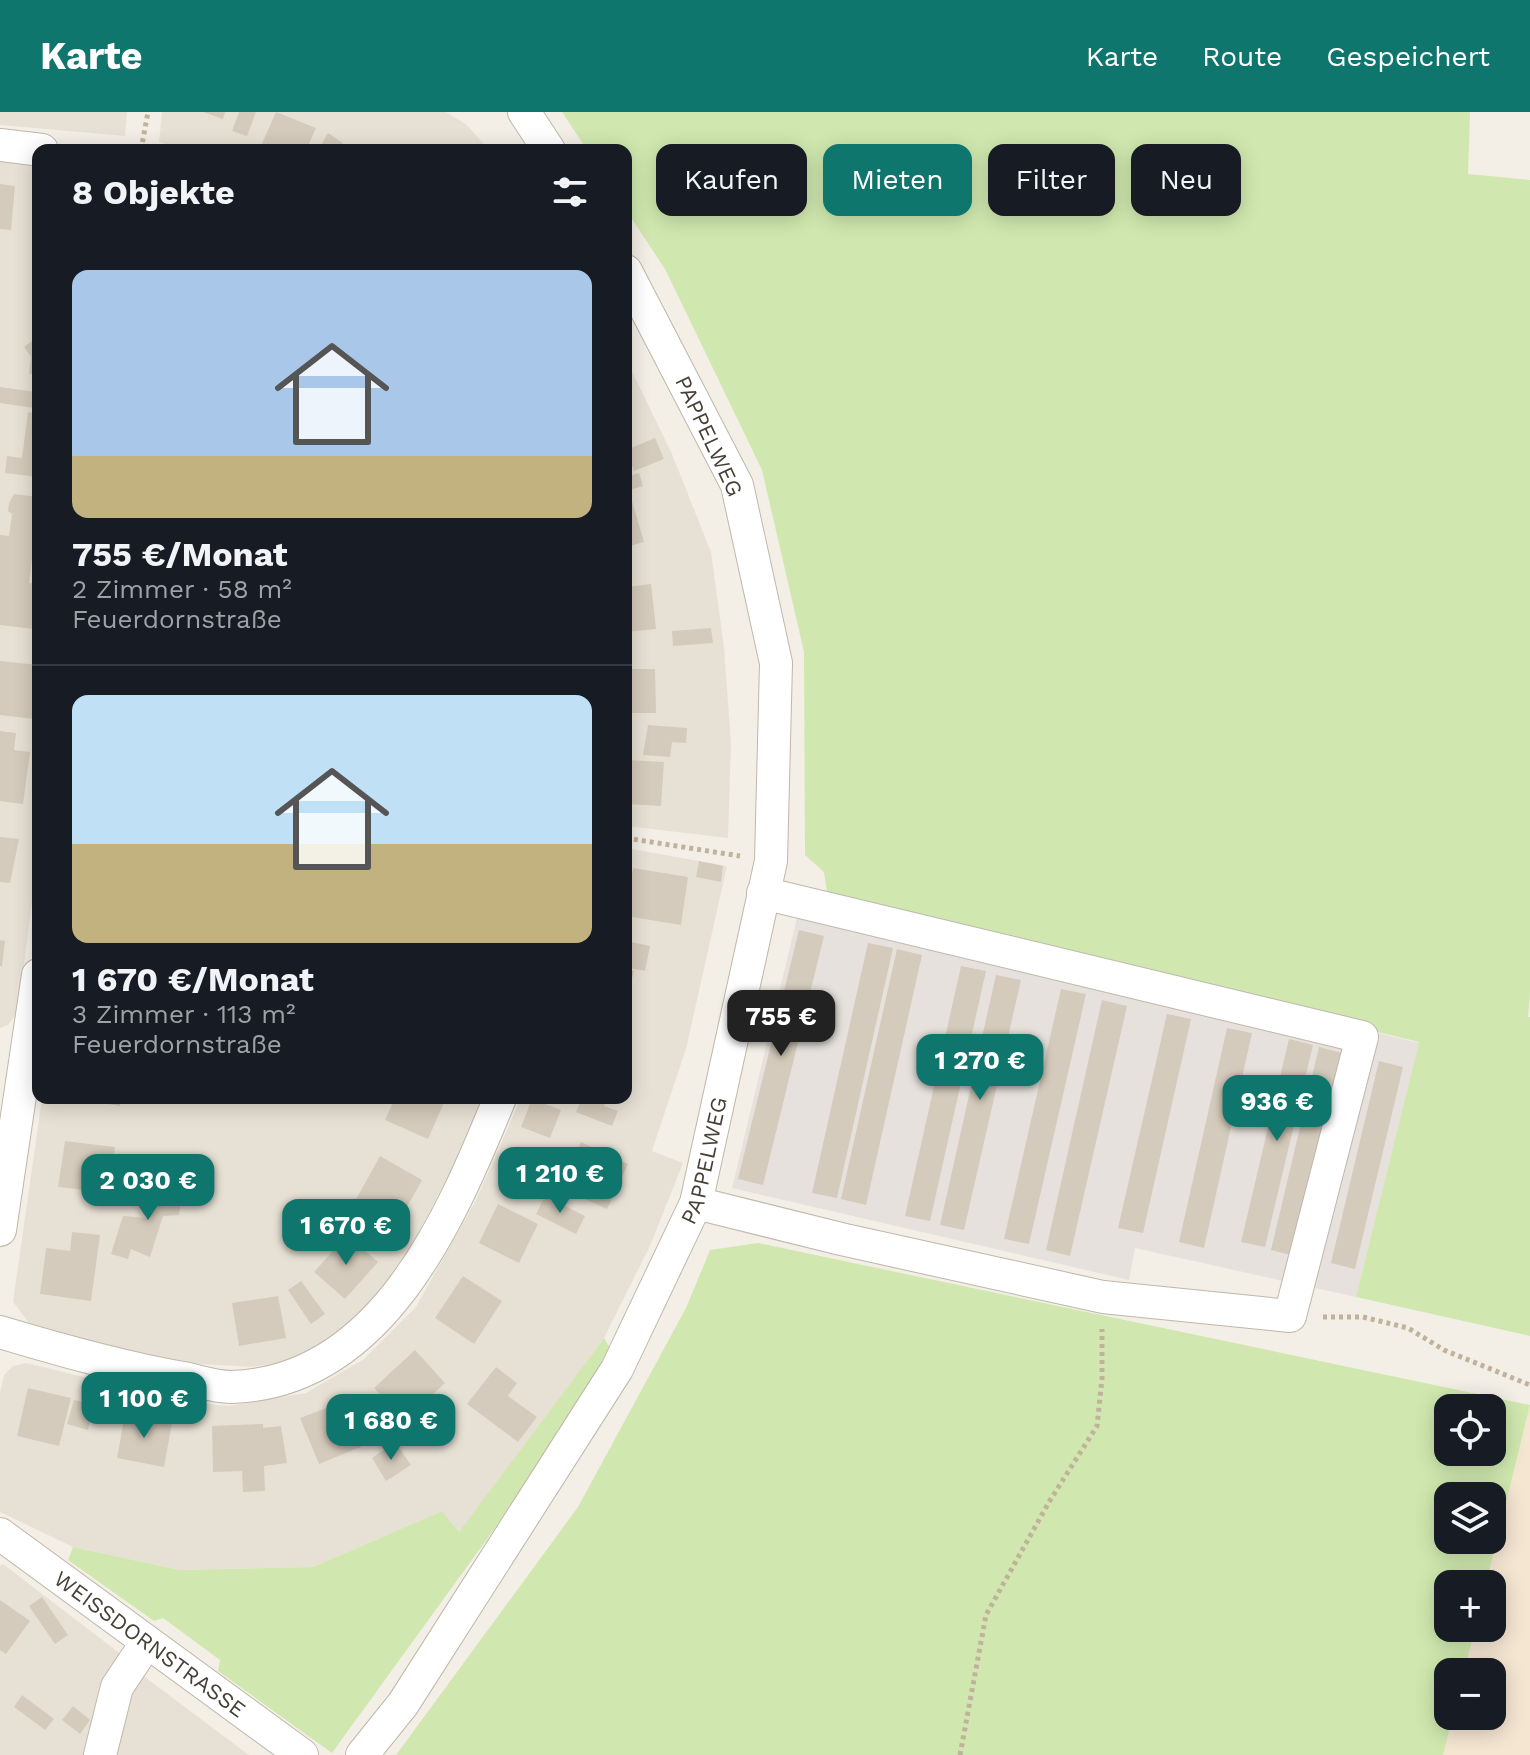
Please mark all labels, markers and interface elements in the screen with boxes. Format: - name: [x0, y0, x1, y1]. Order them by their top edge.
- text: Karte: [40, 34, 143, 78]
- text: Karte: [1086, 40, 1158, 73]
- text: Route: [1202, 40, 1282, 73]
- text: Gespeichert: [1326, 40, 1490, 73]
- chip: Kaufen: [656, 144, 807, 216]
- chip: Mieten: [823, 144, 972, 216]
- chip: Filter: [988, 144, 1115, 216]
- chip: Neu: [1131, 144, 1241, 216]
- icon: filters: [548, 170, 592, 214]
- text: 8 Objekte: [72, 172, 235, 212]
- icon: home: [260, 322, 404, 466]
- street label: PAPPELWEG: [670, 372, 748, 500]
- text: 755 €/Monat: [72, 534, 288, 574]
- text: 2 Zimmer · 58 m²: [72, 574, 292, 604]
- text: Feuerdornstraße: [72, 604, 282, 634]
- icon: home: [260, 747, 404, 891]
- text: 1 670 €/Monat: [72, 959, 314, 999]
- pin: 755 €: [725, 990, 837, 1058]
- text: 3 Zimmer · 113 m²: [72, 999, 296, 1029]
- text: 755 €: [745, 1001, 817, 1031]
- text: Feuerdornstraße: [72, 1029, 282, 1059]
- pin: 1 270 €: [906, 1034, 1054, 1102]
- text: 1 270 €: [934, 1045, 1026, 1075]
- pin: 936 €: [1221, 1075, 1333, 1143]
- text: 936 €: [1241, 1086, 1313, 1116]
- street label: PAPPELWEG: [675, 1094, 731, 1228]
- pin: 1 210 €: [486, 1147, 634, 1215]
- pin: 2 030 €: [74, 1154, 222, 1222]
- text: 1 210 €: [516, 1158, 604, 1188]
- text: 2 030 €: [99, 1165, 197, 1195]
- pin: 1 670 €: [272, 1199, 420, 1267]
- text: 1 670 €: [300, 1210, 392, 1240]
- pin: 1 100 €: [70, 1372, 218, 1440]
- text: 1 100 €: [100, 1383, 188, 1413]
- pin: 1 680 €: [317, 1394, 465, 1462]
- map controls: [1434, 1394, 1506, 1730]
- button: locate: [1434, 1394, 1506, 1466]
- text: 1 680 €: [344, 1405, 438, 1435]
- button: layers: [1434, 1482, 1506, 1554]
- street label: WEISSDORNSTRASSE: [49, 1566, 251, 1722]
- button: +: [1434, 1570, 1506, 1642]
- button: −: [1434, 1658, 1506, 1730]

